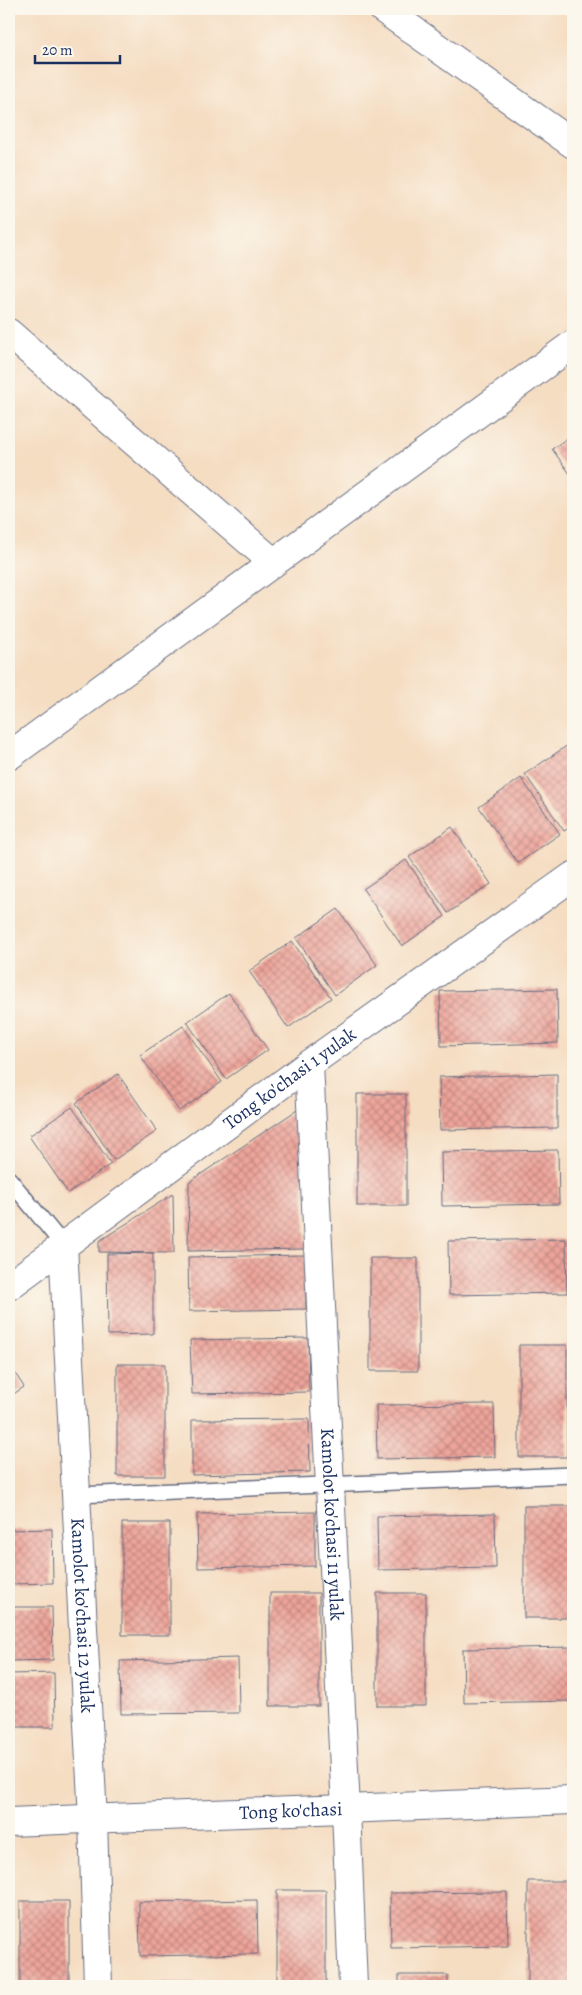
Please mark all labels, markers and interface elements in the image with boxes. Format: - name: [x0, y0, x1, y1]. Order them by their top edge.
- scale bar: [35, 32, 120, 64]
- text: 20 m: [42, 40, 73, 60]
- street label: Tong ko'chasi 1 yulak: [218, 1021, 362, 1136]
- street label: Kamolot ko'chasi 11 yulak: [314, 1427, 350, 1622]
- street label: Kamolot ko'chasi 12 yulak: [64, 1517, 100, 1714]
- street label: Tong ko'chasi: [239, 1796, 343, 1826]

